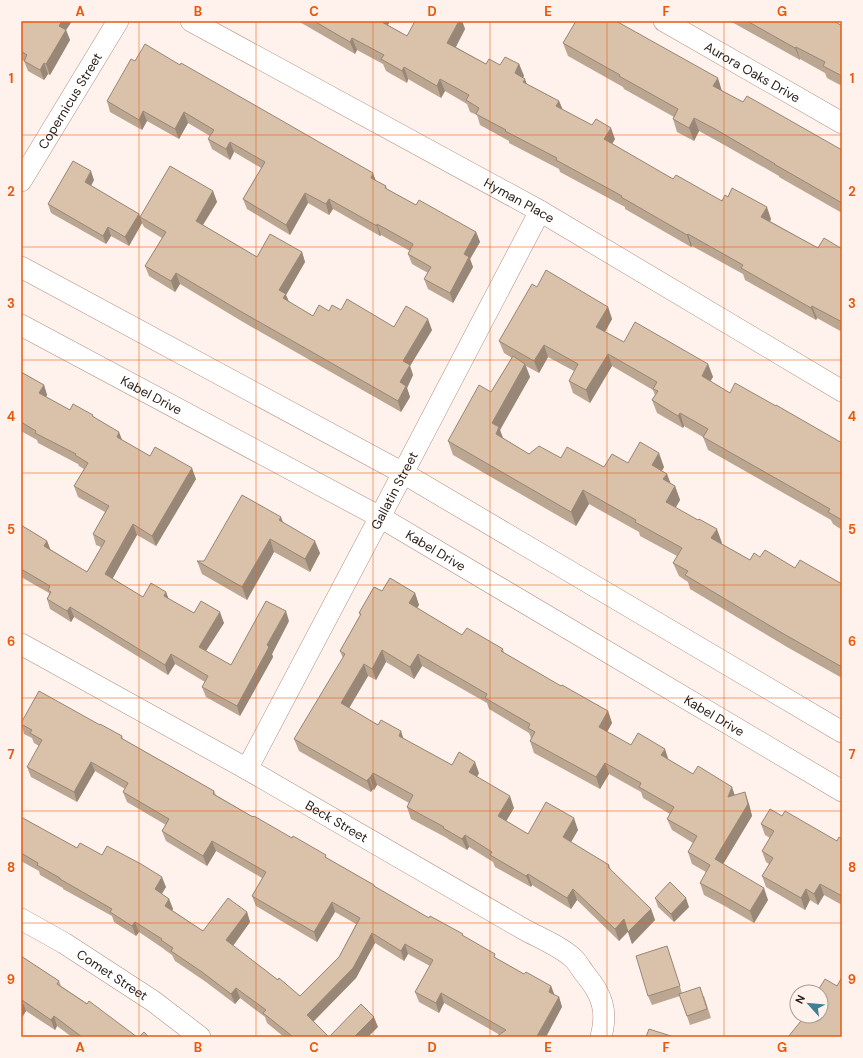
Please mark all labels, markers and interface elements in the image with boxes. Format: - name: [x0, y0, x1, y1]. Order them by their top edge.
- text: A: [75, 3, 85, 20]
- text: B: [194, 3, 202, 20]
- text: C: [309, 3, 319, 20]
- text: D: [427, 3, 437, 20]
- text: E: [544, 3, 552, 20]
- text: F: [662, 3, 670, 20]
- text: G: [777, 3, 787, 20]
- street label: Aurora Oaks Drive: [702, 38, 803, 106]
- street label: Copernicus Street: [34, 49, 105, 152]
- text: 1: [9, 70, 13, 87]
- text: 1: [850, 70, 854, 87]
- street label: Hyman Place: [481, 174, 558, 226]
- text: 2: [7, 183, 15, 200]
- text: 2: [848, 183, 856, 200]
- text: 3: [7, 295, 15, 312]
- text: 3: [848, 295, 856, 312]
- street label: Kabel Drive: [118, 371, 185, 418]
- text: 4: [7, 408, 15, 425]
- text: 4: [848, 408, 856, 425]
- street label: Gallatin Street: [367, 448, 421, 532]
- text: 5: [7, 521, 15, 538]
- text: 5: [848, 521, 856, 538]
- street label: Kabel Drive: [403, 526, 469, 575]
- text: 6: [7, 633, 15, 650]
- text: 6: [848, 633, 856, 650]
- street label: Kabel Drive: [681, 691, 748, 740]
- text: 7: [8, 746, 15, 763]
- text: 7: [849, 746, 856, 763]
- street label: Beck Street: [302, 796, 371, 846]
- text: 8: [7, 859, 15, 876]
- text: 8: [848, 859, 856, 876]
- street label: Comet Street: [74, 945, 151, 1004]
- text: 9: [7, 971, 15, 988]
- text: 9: [848, 971, 856, 988]
- north arrow: [789, 984, 829, 1024]
- text: N: [792, 993, 808, 1006]
- text: A: [75, 1039, 85, 1056]
- text: B: [194, 1039, 202, 1056]
- text: C: [309, 1039, 319, 1056]
- text: D: [427, 1039, 437, 1056]
- text: E: [544, 1039, 552, 1056]
- text: F: [662, 1039, 670, 1056]
- text: G: [777, 1039, 787, 1056]

